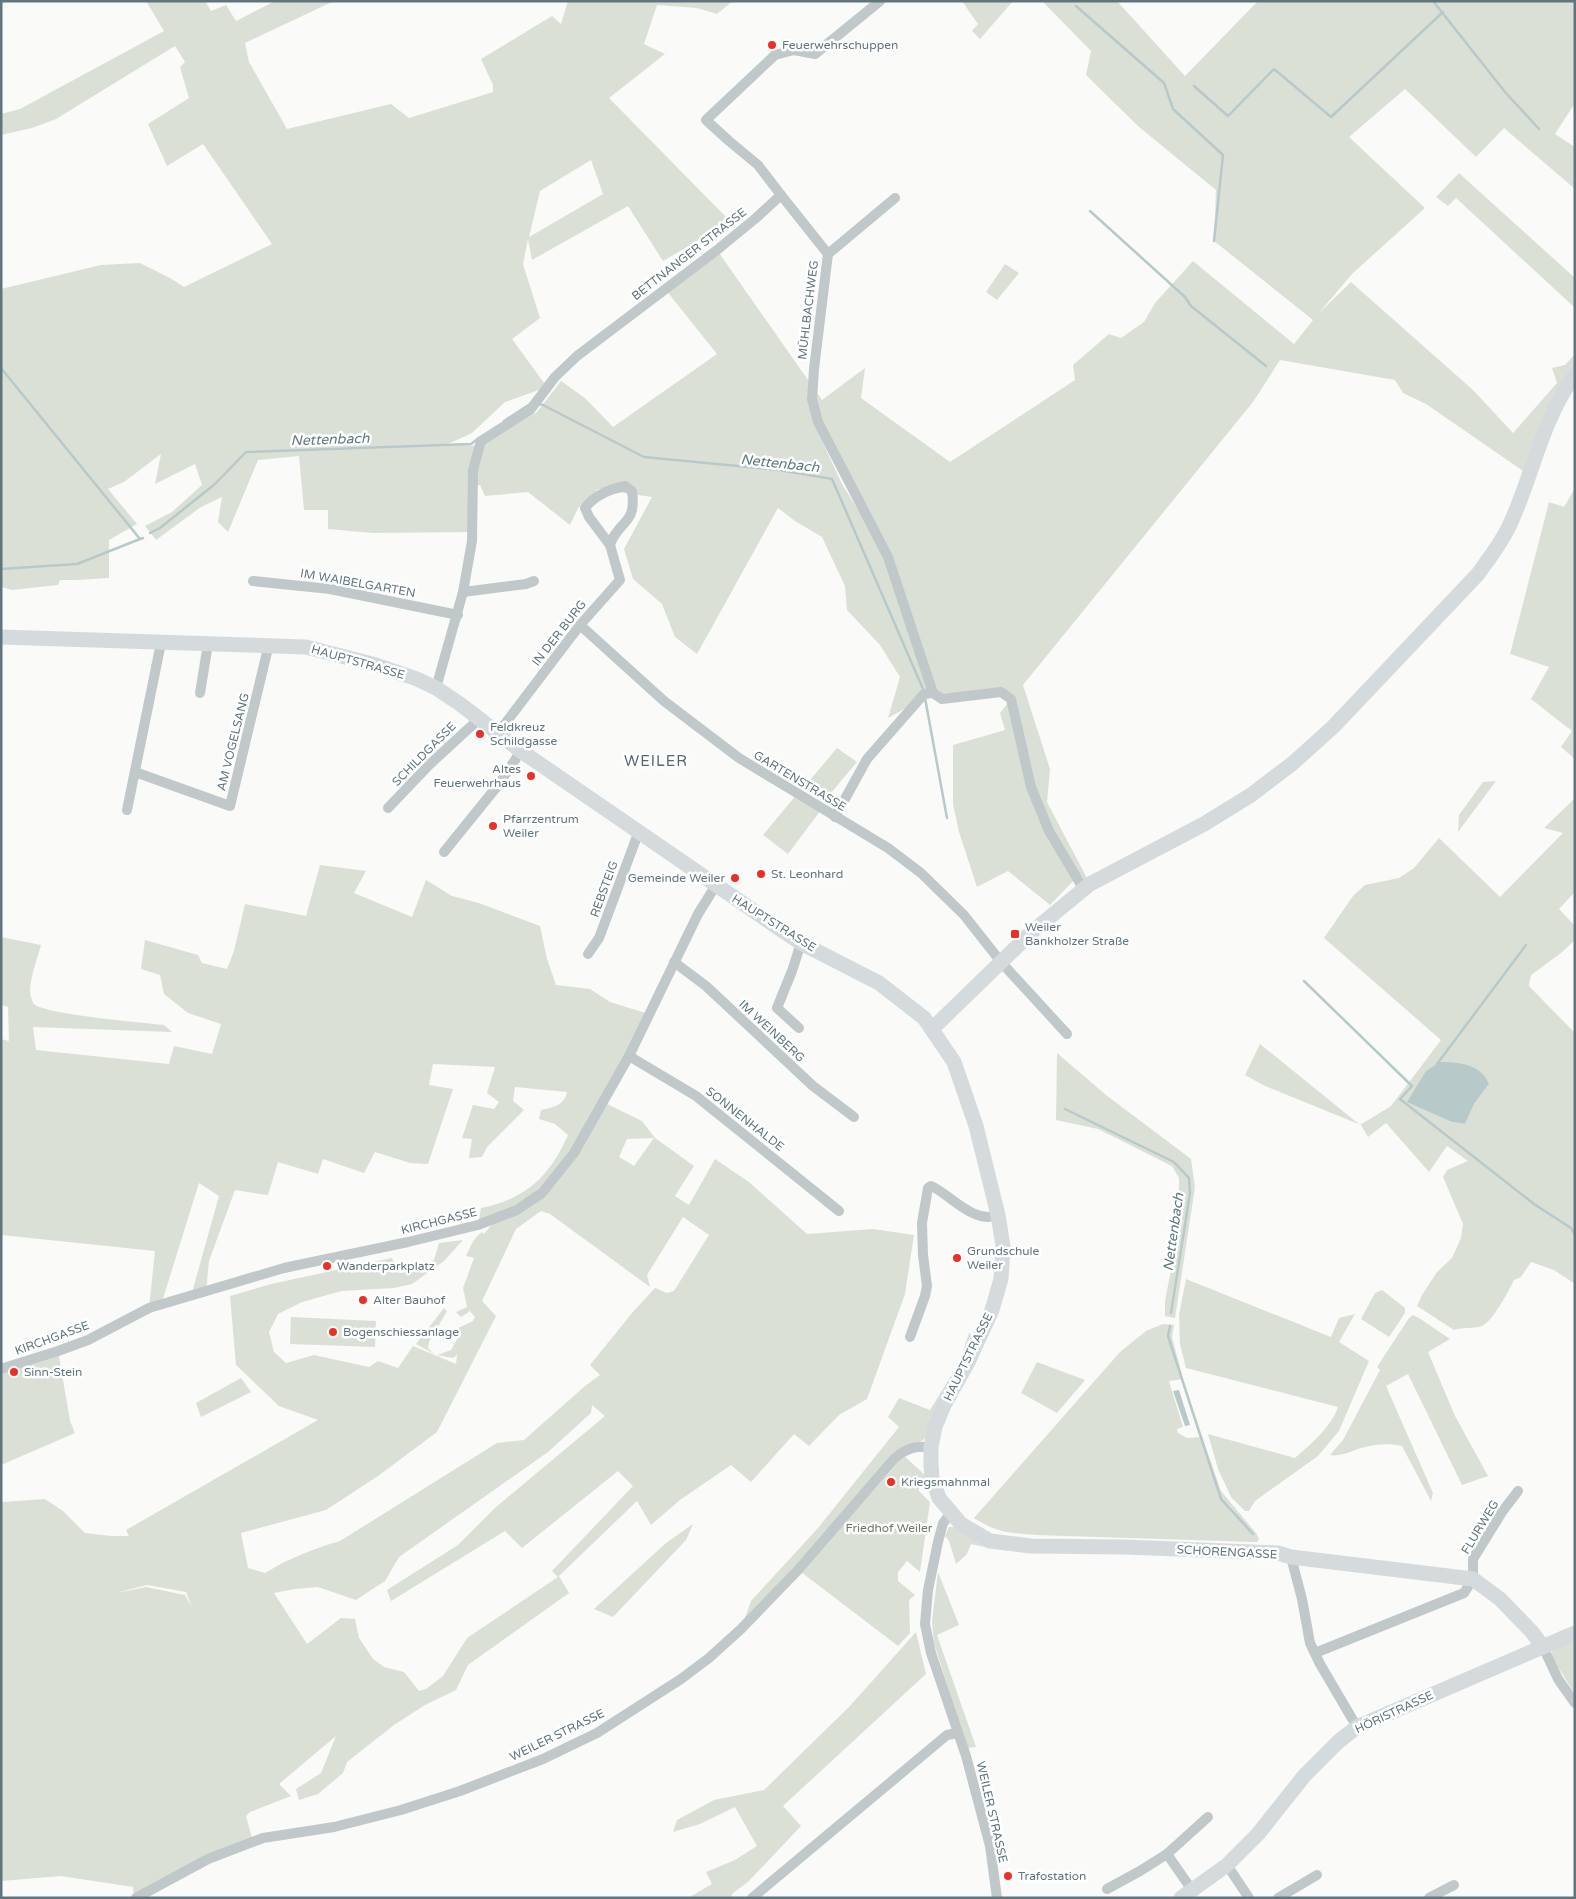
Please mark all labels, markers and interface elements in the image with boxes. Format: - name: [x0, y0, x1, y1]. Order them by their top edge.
- place label: Feuerwehrschuppen: [782, 38, 898, 52]
- marker: Feuerwehrschuppen: [766, 39, 778, 51]
- street label: BETTNANGER STRASSE: [629, 205, 749, 303]
- street label: MÜHLBACHWEG: [795, 260, 821, 360]
- water label: Nettenbach: [290, 430, 370, 449]
- water label: Nettenbach: [740, 451, 820, 476]
- street label: IM WAIBELGARTEN: [299, 566, 417, 600]
- street label: IN DER BURG: [529, 597, 589, 669]
- street label: HAUPTSTRASSE: [310, 642, 407, 682]
- street label: AM VOGELSANG: [214, 692, 252, 792]
- street label: SCHILDGASSE: [389, 719, 459, 789]
- place label: Feldkreuz Schildgasse: [490, 720, 557, 748]
- marker: Feldkreuz Schildgasse: [474, 728, 486, 740]
- street label: GARTENSTRASSE: [751, 748, 849, 814]
- district label: WEILER: [624, 752, 688, 770]
- place label: Altes Feuerwehrhaus: [434, 762, 521, 790]
- marker: Altes Feuerwehrhaus: [525, 770, 537, 782]
- place label: Pfarrzentrum Weiler: [503, 812, 579, 840]
- marker: Pfarrzentrum Weiler: [487, 820, 499, 832]
- street label: REBSTEIG: [587, 859, 621, 919]
- place label: St. Leonhard: [771, 867, 843, 881]
- marker: St. Leonhard: [755, 868, 767, 880]
- place label: Gemeinde Weiler: [628, 871, 725, 885]
- marker: Gemeinde Weiler: [729, 872, 741, 884]
- street label: HAUPTSTRASSE: [729, 892, 819, 955]
- place label: Weiler Bankholzer Straße: [1025, 920, 1129, 948]
- marker: Weiler Bankholzer Straße: [1009, 928, 1021, 940]
- street label: IM WEINBERG: [736, 997, 808, 1065]
- street label: SONNENHALDE: [703, 1084, 787, 1154]
- water label: Nettenbach: [1160, 1191, 1187, 1272]
- street label: KIRCHGASSE: [400, 1205, 479, 1237]
- place label: Grundschule Weiler: [967, 1244, 1040, 1272]
- marker: Grundschule Weiler: [951, 1252, 963, 1264]
- place label: Wanderparkplatz: [337, 1259, 435, 1273]
- marker: Wanderparkplatz: [321, 1260, 333, 1272]
- place label: Alter Bauhof: [373, 1293, 446, 1307]
- marker: Alter Bauhof: [357, 1294, 369, 1306]
- street label: HAUPTSTRASSE: [941, 1310, 996, 1403]
- street label: KIRCHGASSE: [13, 1318, 91, 1358]
- place label: Bogenschiessanlage: [343, 1325, 459, 1339]
- marker: Bogenschiessanlage: [327, 1326, 339, 1338]
- place label: Sinn-Stein: [24, 1365, 82, 1379]
- marker: Sinn-Stein: [8, 1366, 20, 1378]
- place label: Kriegsmahnmal: [901, 1475, 990, 1489]
- marker: Kriegsmahnmal: [885, 1476, 897, 1488]
- street label: FLURWEG: [1458, 1498, 1502, 1556]
- park label: Friedhof Weiler: [846, 1521, 933, 1535]
- street label: SCHORENGASSE: [1176, 1542, 1278, 1562]
- street label: HÖRISTRASSE: [1353, 1688, 1436, 1736]
- street label: WEILER STRASSE: [507, 1706, 607, 1764]
- street label: WEILER STRASSE: [974, 1760, 1011, 1864]
- place label: Trafostation: [1018, 1869, 1086, 1883]
- marker: Trafostation: [1002, 1870, 1014, 1882]

